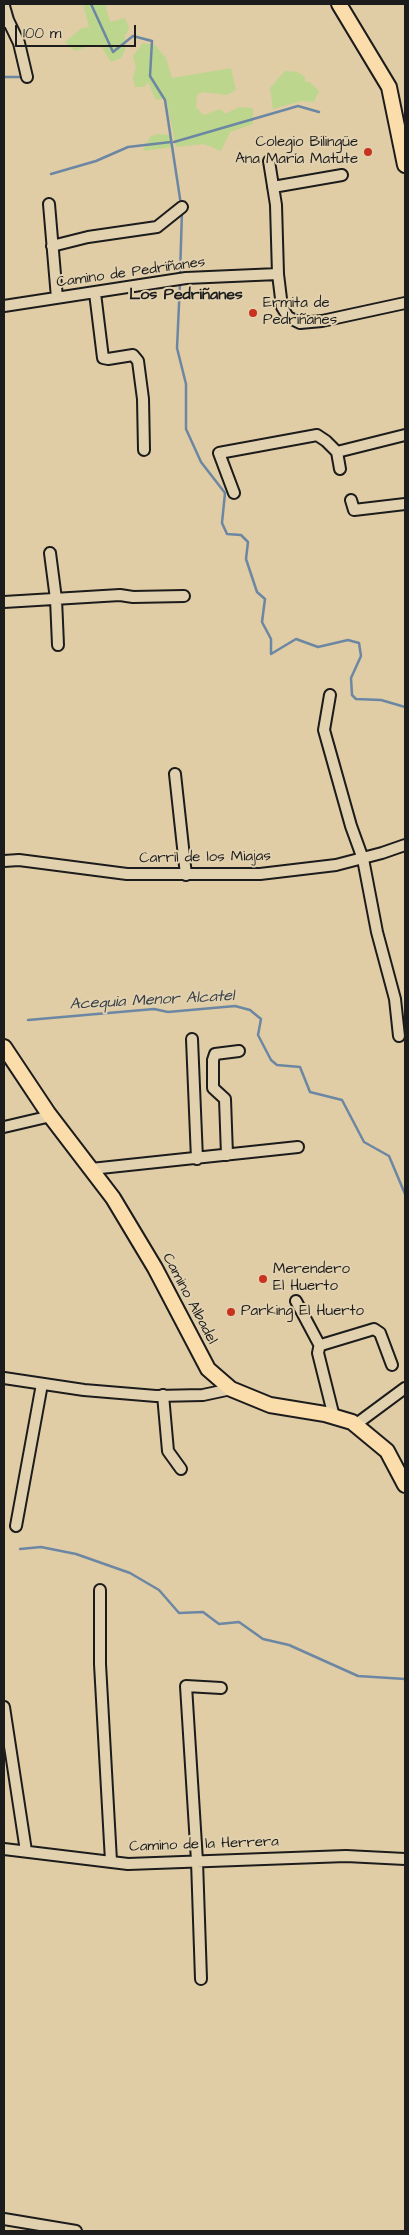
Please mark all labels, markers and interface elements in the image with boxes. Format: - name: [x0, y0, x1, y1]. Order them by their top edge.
- scale bar: [18, 15, 139, 47]
- text: 100 m: [23, 23, 62, 44]
- place label: Colegio Bilingüe Ana María Matute: [235, 134, 358, 169]
- marker: Colegio Bilingüe Ana María Matute: [362, 146, 374, 158]
- street label: Camino de Pedriñanes: [55, 254, 207, 292]
- district label: Los Pedriñanes: [129, 286, 243, 306]
- place label: Ermita de Pedriñanes: [263, 295, 337, 330]
- marker: Ermita de Pedriñanes: [247, 307, 259, 319]
- street label: Carril de los Miajas: [139, 848, 271, 868]
- water label: Acequia Menor Alcatel: [69, 987, 235, 1015]
- street label: Camino Albadel: [158, 1250, 220, 1348]
- place label: Merendero El Huerto: [273, 1261, 350, 1296]
- marker: Merendero El Huerto: [257, 1273, 269, 1285]
- place label: Parking El Huerto: [241, 1303, 364, 1321]
- marker: Parking El Huerto: [225, 1306, 237, 1318]
- street label: Camino de la Herrera: [129, 1833, 279, 1857]

